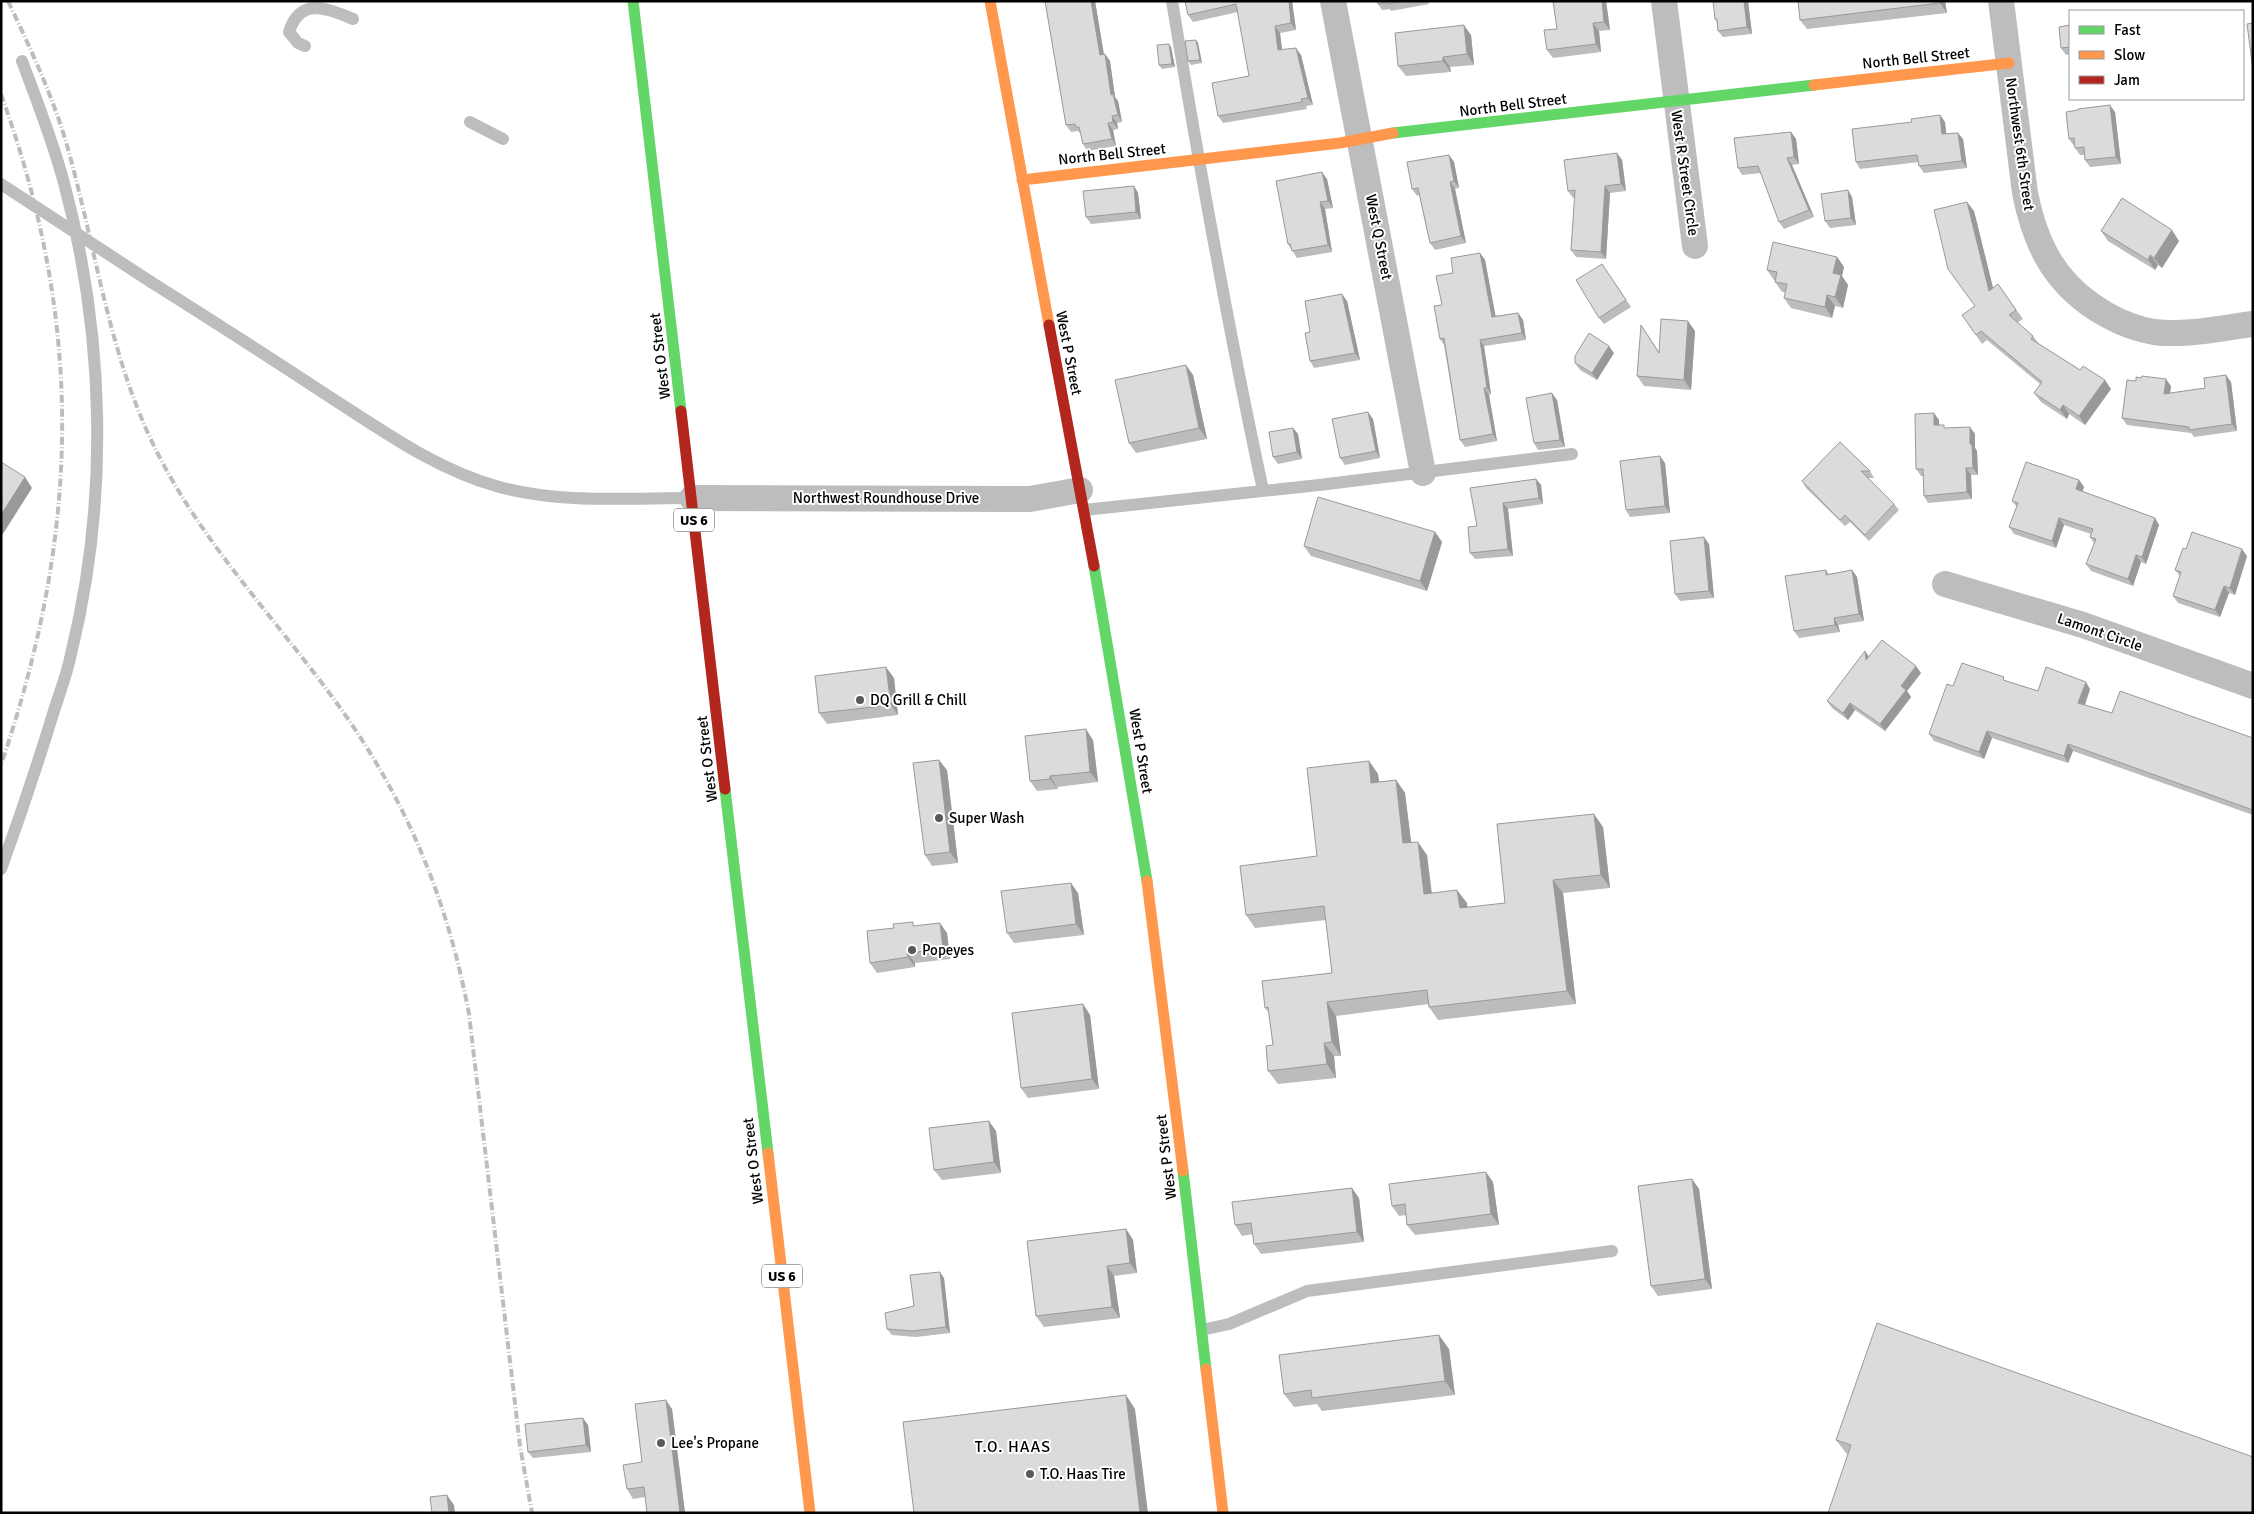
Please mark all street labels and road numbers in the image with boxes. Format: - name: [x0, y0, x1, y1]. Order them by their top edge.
- street label: North Bell Street: [1861, 43, 1971, 73]
- street label: Northwest 6th Street: [2002, 76, 2038, 212]
- street label: North Bell Street: [1458, 89, 1568, 121]
- street label: West R Street Circle: [1667, 109, 1703, 237]
- street label: North Bell Street: [1057, 139, 1167, 169]
- street label: West Q Street: [1362, 193, 1396, 281]
- street label: West P Street: [1052, 309, 1086, 397]
- street label: West O Street: [646, 312, 674, 400]
- street label: Northwest Roundhouse Drive: [793, 489, 979, 507]
- road number: US 6: [674, 508, 714, 532]
- street label: Lamont Circle: [2055, 609, 2145, 655]
- street label: West P Street: [1125, 707, 1157, 795]
- street label: West O Street: [693, 715, 721, 803]
- street label: West P Street: [1152, 1113, 1180, 1201]
- street label: West O Street: [739, 1117, 767, 1205]
- road number: US 6: [762, 1264, 802, 1288]

